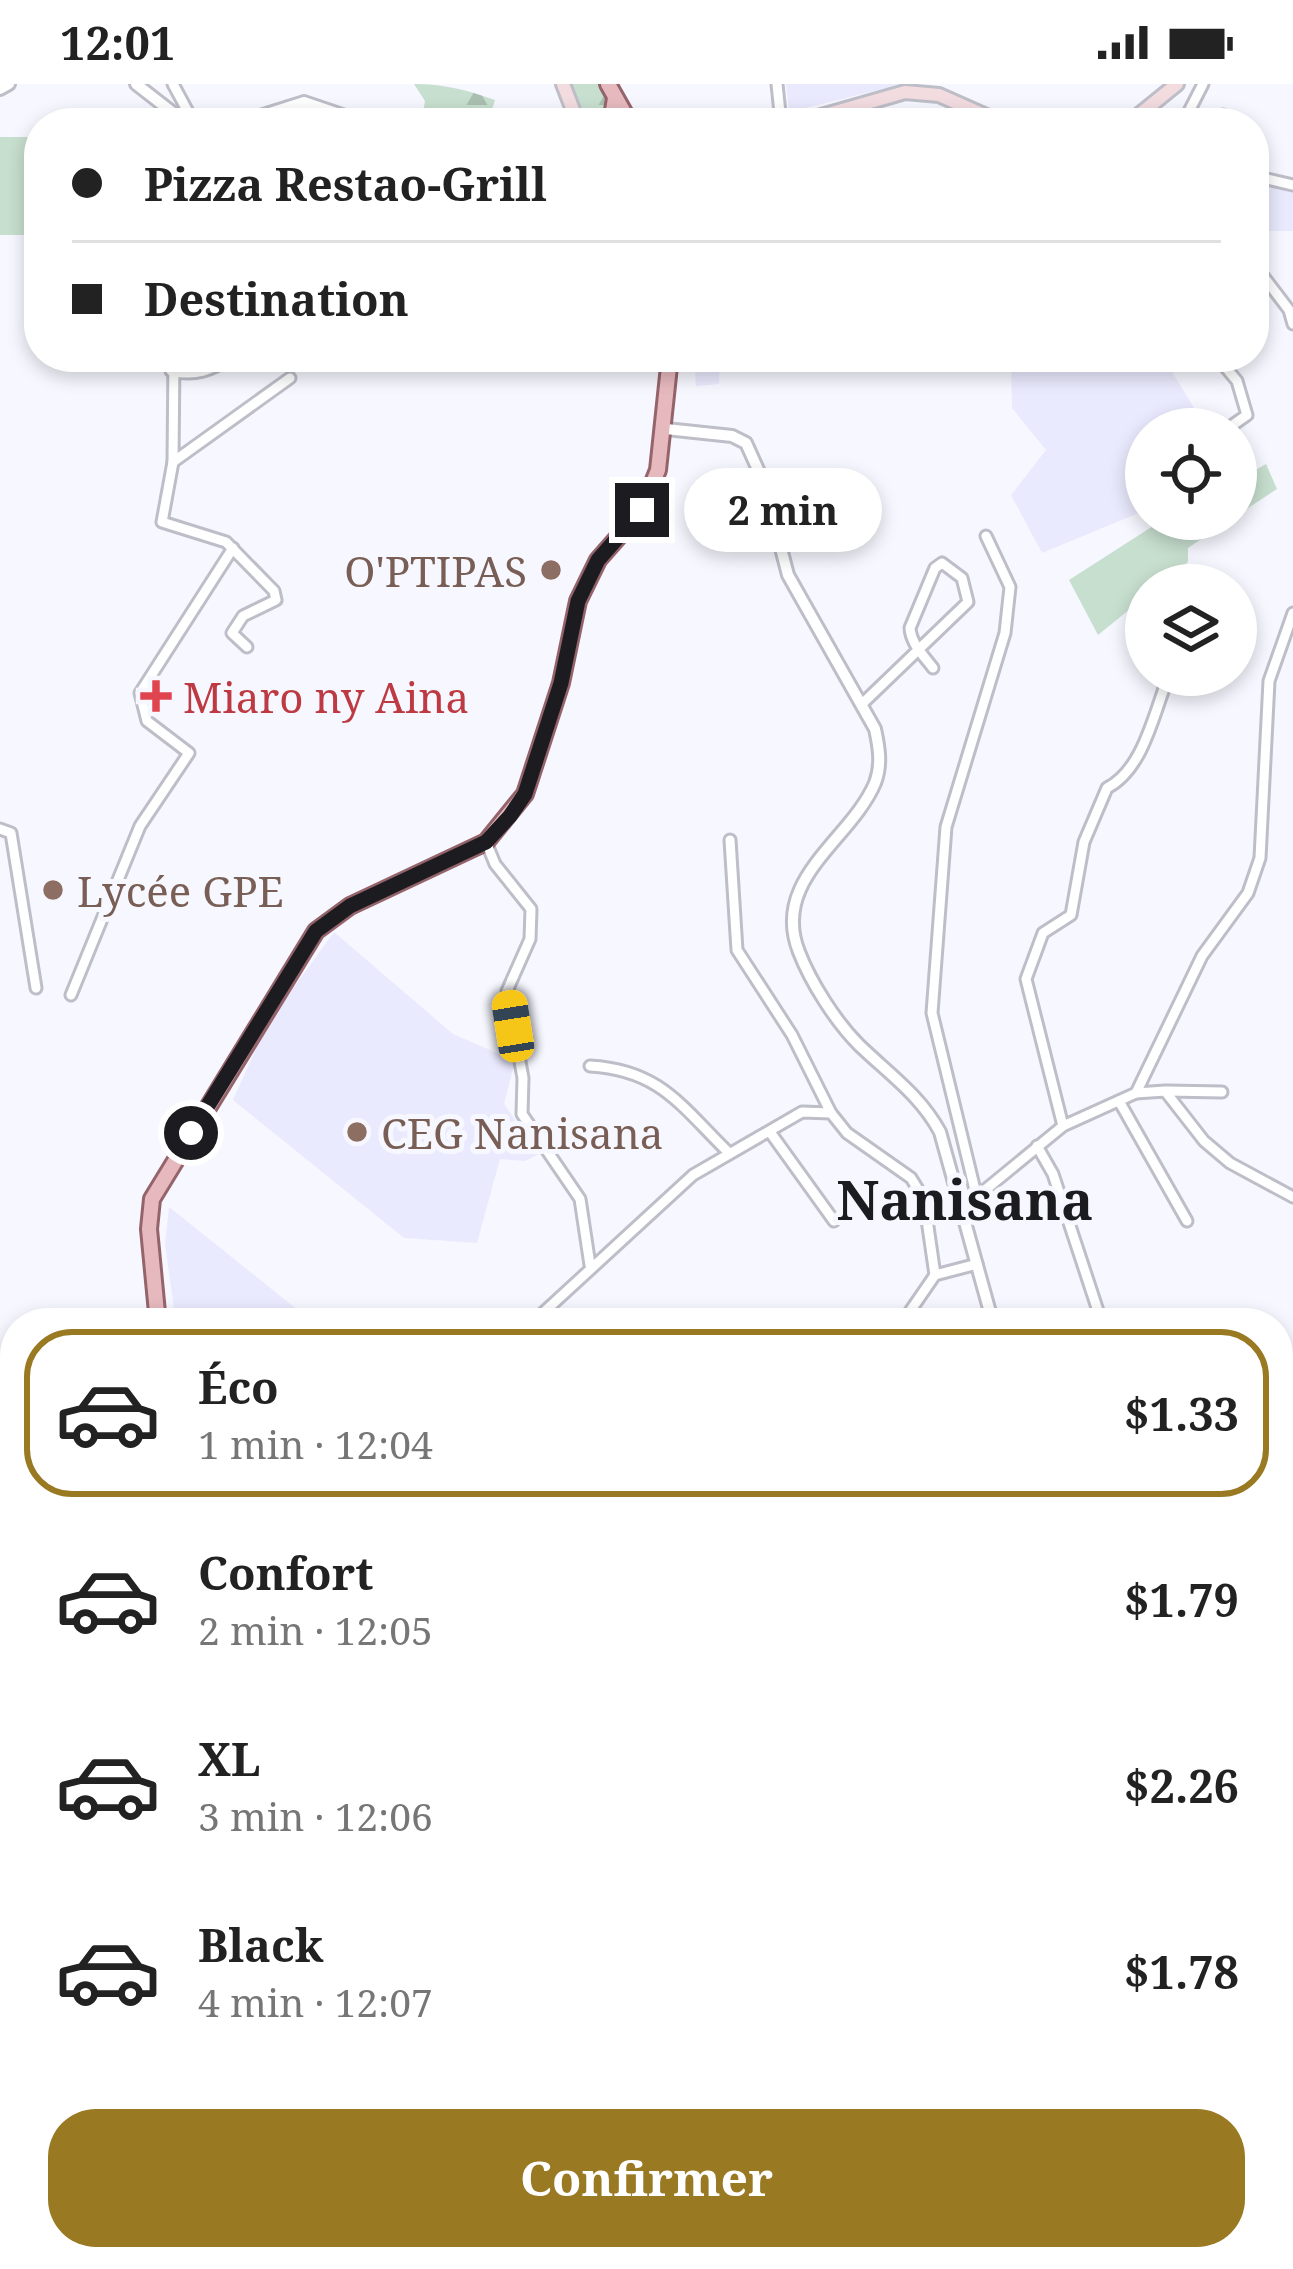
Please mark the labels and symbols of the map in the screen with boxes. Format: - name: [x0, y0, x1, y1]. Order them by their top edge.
- callout: 2 min: [684, 468, 882, 552]
- route end: [615, 483, 669, 537]
- place label: O'PTIPAS: [344, 542, 527, 599]
- marker: O'PTIPAS: [538, 557, 564, 583]
- place label: Miaro ny Aina: [183, 668, 469, 725]
- marker: Miaro ny Aina: [140, 680, 172, 712]
- place label: Lycée GPE: [77, 862, 284, 919]
- marker: Lycée GPE: [40, 877, 66, 903]
- car: [490, 988, 536, 1064]
- place label: CEG Nanisana: [381, 1104, 663, 1161]
- route start: [164, 1106, 218, 1160]
- marker: CEG Nanisana: [344, 1119, 370, 1145]
- district label: Nanisana: [837, 1162, 1093, 1236]

